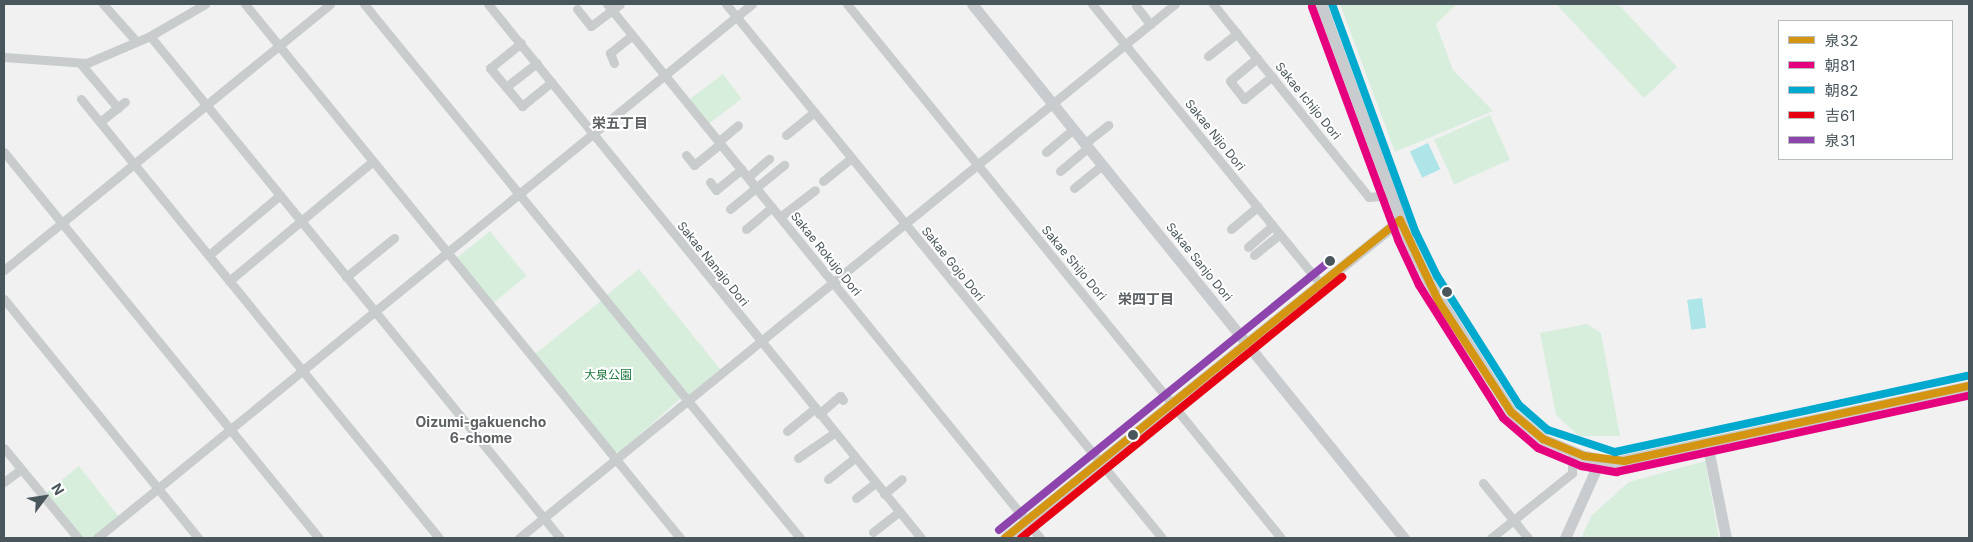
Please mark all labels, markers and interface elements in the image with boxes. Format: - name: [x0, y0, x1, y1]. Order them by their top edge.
- legend: [1778, 20, 1953, 160]
- text: 泉32: [1825, 31, 1858, 50]
- text: 朝81: [1825, 56, 1855, 75]
- street label: Sakae Ichijo Dori: [1272, 59, 1344, 143]
- text: 朝82: [1825, 81, 1858, 100]
- street label: Sakae Nijo Dori: [1182, 97, 1248, 173]
- text: 吉61: [1825, 106, 1855, 125]
- district label: 栄五丁目: [592, 115, 648, 131]
- text: 泉31: [1825, 131, 1855, 150]
- street label: Sakae Rokujo Dori: [788, 209, 864, 299]
- street label: Sakae Nanajo Dori: [674, 219, 752, 309]
- street label: Sakae Sanjo Dori: [1163, 220, 1235, 304]
- street label: Sakae Shijo Dori: [1039, 223, 1109, 303]
- street label: Sakae Gojo Dori: [919, 224, 987, 304]
- unlabelled marker: [1325, 256, 1335, 266]
- unlabelled marker: [1442, 287, 1452, 297]
- district label: 栄四丁目: [1118, 291, 1174, 307]
- park label: 大泉公園: [584, 368, 632, 382]
- district label: Oizumi-gakuencho 6-chome: [416, 414, 546, 447]
- unlabelled marker: [1128, 430, 1138, 440]
- north arrow: [20, 472, 70, 522]
- text: N: [48, 480, 68, 498]

